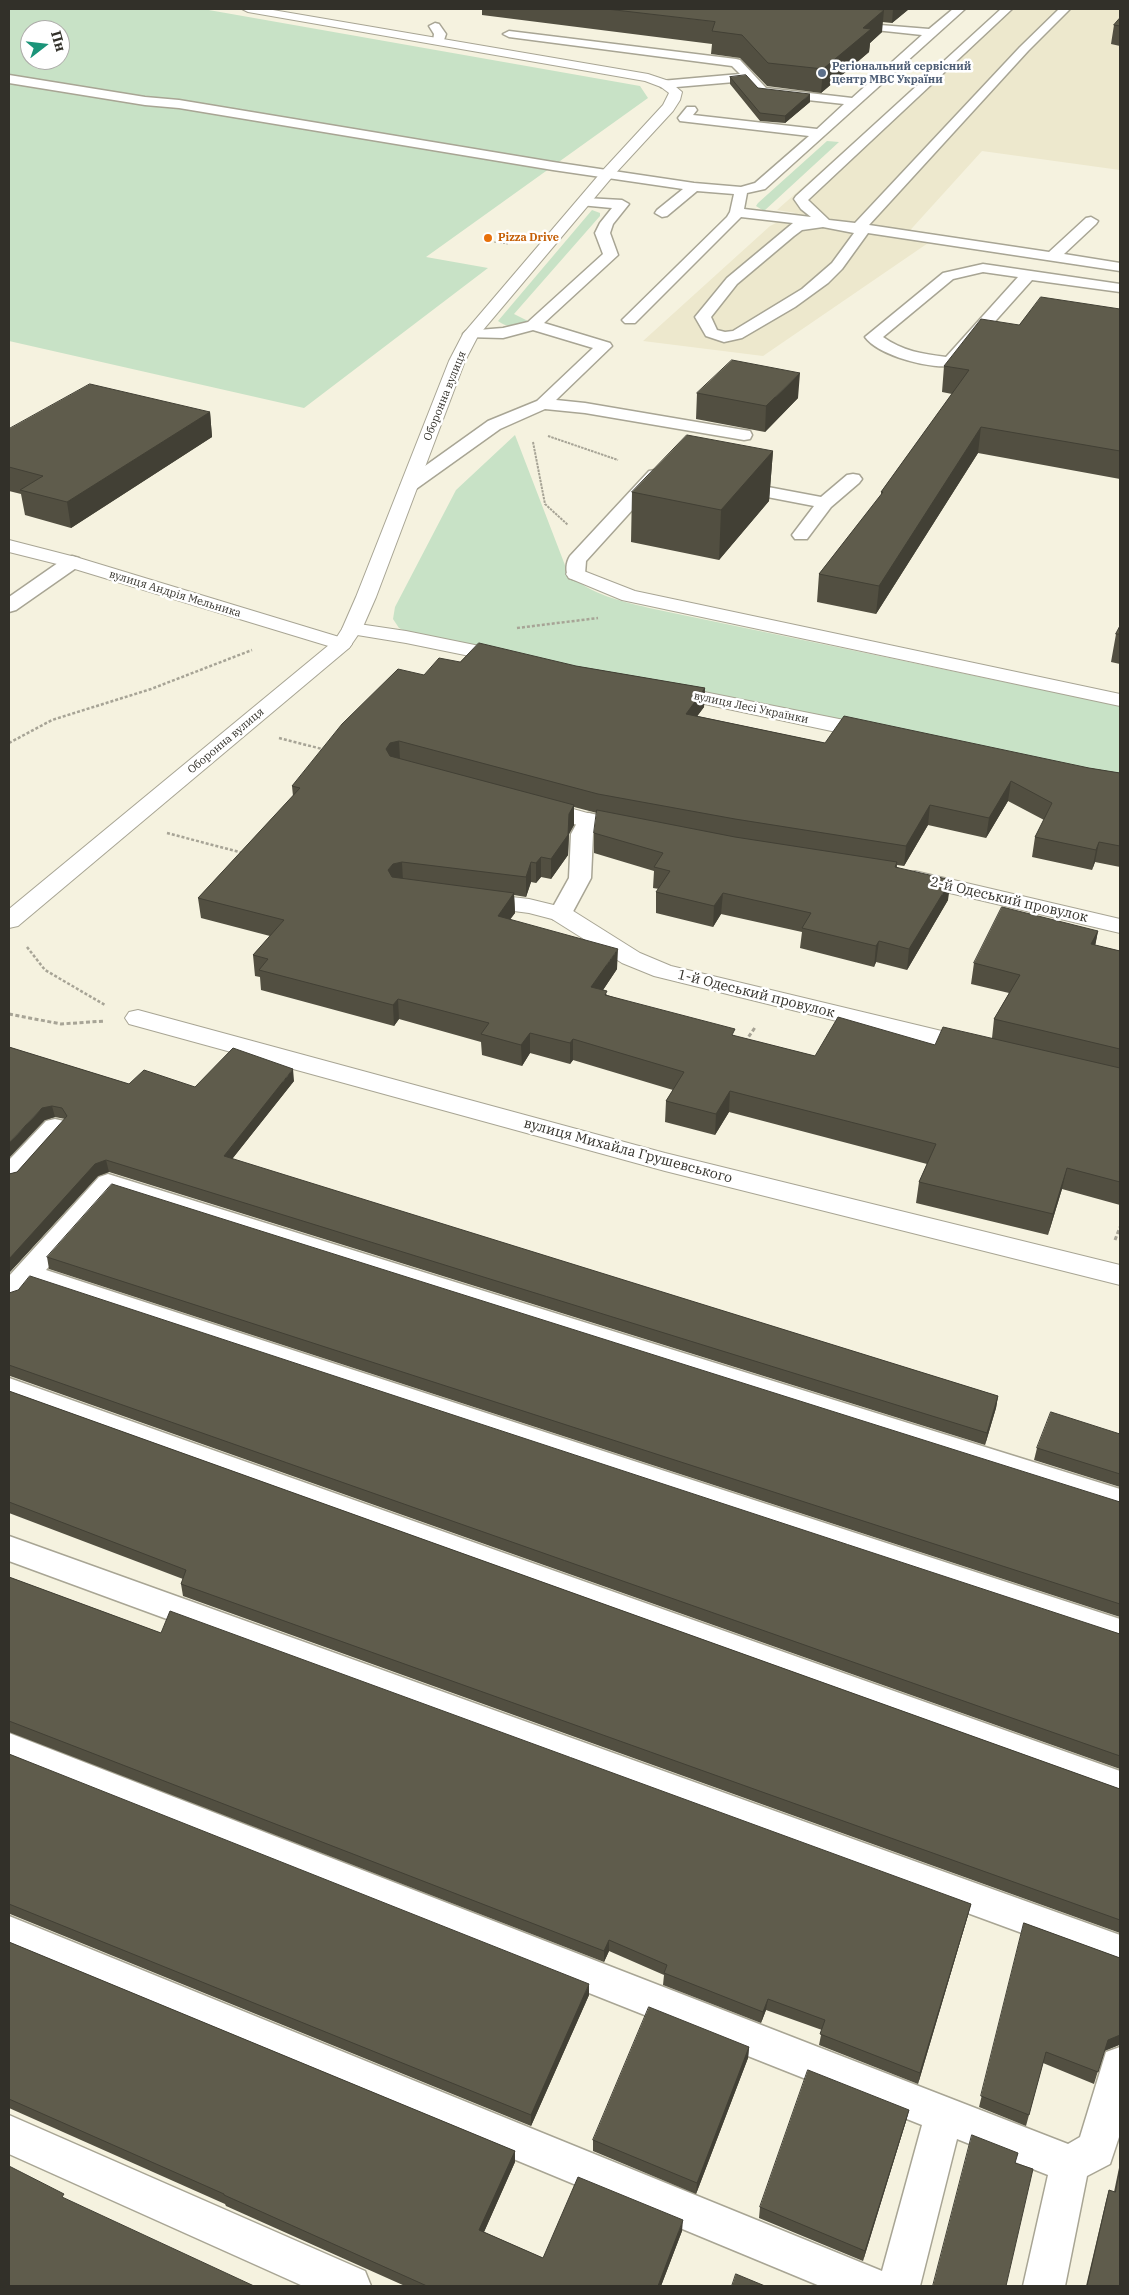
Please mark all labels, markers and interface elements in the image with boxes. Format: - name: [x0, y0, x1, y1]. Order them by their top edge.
- north arrow: [20, 20, 70, 70]
- text: Пн: [47, 29, 70, 54]
- place label: Регіональний сервісний центр МВС України: [832, 60, 971, 86]
- marker: Регіональний сервісний центр МВС України: [816, 67, 828, 79]
- place label: Pizza Drive: [498, 231, 559, 245]
- marker: Pizza Drive: [482, 232, 494, 244]
- street label: Оборонна вулиця: [421, 349, 469, 443]
- street label: вулиця Андрія Мельника: [107, 568, 243, 620]
- street label: вулиця Лесі Українки: [692, 689, 810, 727]
- street label: Оборонна вулиця: [185, 705, 267, 777]
- street label: 2-й Одеський провулок: [928, 874, 1090, 926]
- street label: 1-й Одеський провулок: [676, 966, 836, 1022]
- street label: вулиця Михайла Грушевського: [522, 1115, 734, 1187]

